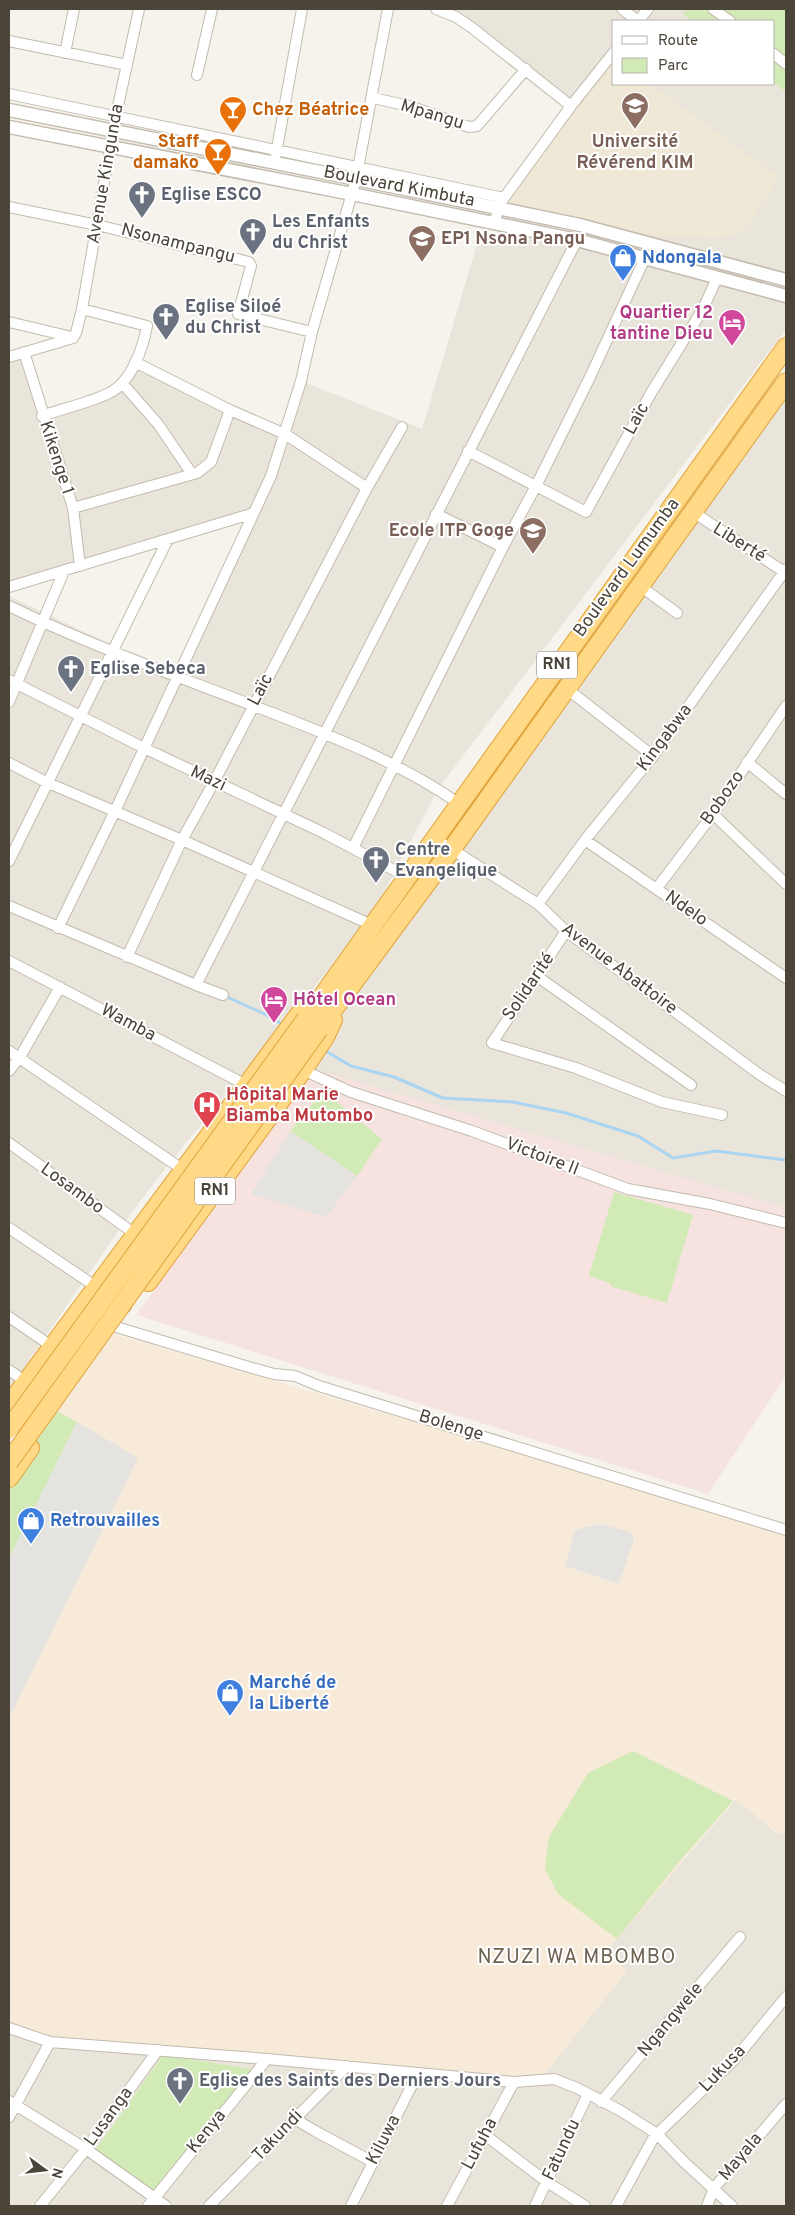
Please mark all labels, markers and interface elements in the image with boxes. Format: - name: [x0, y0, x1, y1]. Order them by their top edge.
- legend: [612, 20, 775, 85]
- text: Route: [658, 32, 698, 51]
- text: Parc: [658, 57, 688, 76]
- school or university icon: Université Révérend KIM: [620, 91, 650, 130]
- street label: Mpangu: [397, 94, 467, 136]
- bar icon: Chez Béatrice: [218, 95, 248, 134]
- place label: Chez Béatrice: [252, 99, 369, 122]
- street label: Avenue Kingunda: [82, 102, 130, 246]
- place label: Staff damako: [133, 131, 199, 175]
- place label: Université Révérend KIM: [576, 131, 694, 175]
- bar icon: Staff damako: [203, 137, 233, 176]
- street label: Boulevard Kimbuta: [321, 161, 477, 213]
- church icon: Eglise ESCO: [127, 180, 157, 219]
- place label: Eglise ESCO: [161, 184, 262, 207]
- place label: Les Enfants du Christ: [272, 211, 370, 255]
- church icon: Les Enfants du Christ: [238, 217, 268, 256]
- street label: Nsonampangu: [119, 219, 237, 269]
- school or university icon: EP1 Nsona Pangu: [407, 224, 437, 263]
- place label: EP1 Nsona Pangu: [441, 228, 585, 251]
- shop icon: Ndongala: [608, 243, 638, 282]
- place label: Ndongala: [642, 247, 722, 270]
- place label: Eglise Siloé du Christ: [185, 296, 281, 340]
- church icon: Eglise Siloé du Christ: [151, 302, 181, 341]
- place label: Quartier 12 tantine Dieu: [610, 302, 713, 346]
- hotel icon: Quartier 12 tantine Dieu: [717, 308, 747, 347]
- street label: Laïc: [619, 399, 655, 439]
- street label: Kikenge 1: [33, 418, 79, 498]
- street label: Boulevard Lumumba: [569, 494, 685, 642]
- school or university icon: Ecole ITP Goge: [518, 516, 548, 555]
- street label: Liberté: [708, 518, 770, 568]
- place label: Ecole ITP Goge: [389, 520, 514, 543]
- road number: RN1: [537, 652, 577, 678]
- church icon: Eglise Sebeca: [56, 654, 86, 693]
- place label: Eglise Sebeca: [90, 658, 206, 681]
- street label: Laïc: [243, 670, 279, 710]
- street label: Kingabwa: [632, 700, 698, 776]
- street label: Mazi: [186, 761, 230, 797]
- street label: Bobozo: [696, 766, 750, 830]
- place label: Centre Evangelique: [395, 839, 497, 883]
- church icon: Centre Evangelique: [361, 845, 391, 884]
- street label: Ndelo: [660, 886, 712, 932]
- street label: Avenue Abattoire: [556, 918, 682, 1020]
- street label: Solidarité: [498, 948, 560, 1026]
- hotel icon: Hôtel Ocean: [259, 985, 289, 1024]
- place label: Hôtel Ocean: [293, 989, 396, 1012]
- street label: Wamba: [96, 999, 160, 1047]
- place label: Hôpital Marie Biamba Mutombo: [226, 1084, 373, 1128]
- hospital icon: Hôpital Marie Biamba Mutombo: [192, 1090, 222, 1129]
- street label: Victoire II: [502, 1132, 582, 1182]
- street label: Losambo: [35, 1158, 109, 1220]
- road number: RN1: [195, 1178, 235, 1204]
- street label: Bolenge: [416, 1405, 486, 1447]
- shop icon: Retrouvailles: [16, 1506, 46, 1545]
- place label: Retrouvailles: [50, 1510, 160, 1533]
- place label: Marché de la Liberté: [249, 1672, 336, 1716]
- shop icon: Marché de la Liberté: [215, 1678, 245, 1717]
- district label: NZUZI WA MBOMBO: [478, 1945, 676, 1971]
- street label: Ngangwele: [633, 1978, 709, 2062]
- street label: Lukusa: [695, 2040, 751, 2098]
- church icon: Eglise des Saints des Derniers Jours: [165, 2066, 195, 2105]
- place label: Eglise des Saints des Derniers Jours: [199, 2070, 501, 2093]
- street label: Lusanga: [80, 2083, 138, 2151]
- street label: Kenya: [182, 2105, 232, 2159]
- street label: Takundi: [248, 2105, 308, 2167]
- street label: Kiluwa: [362, 2111, 406, 2169]
- street label: Lufuha: [457, 2114, 503, 2174]
- street label: Fatundu: [538, 2116, 586, 2184]
- street label: Mayala: [714, 2128, 768, 2186]
- north arrow: [20, 2145, 70, 2195]
- text: N: [47, 2166, 66, 2180]

